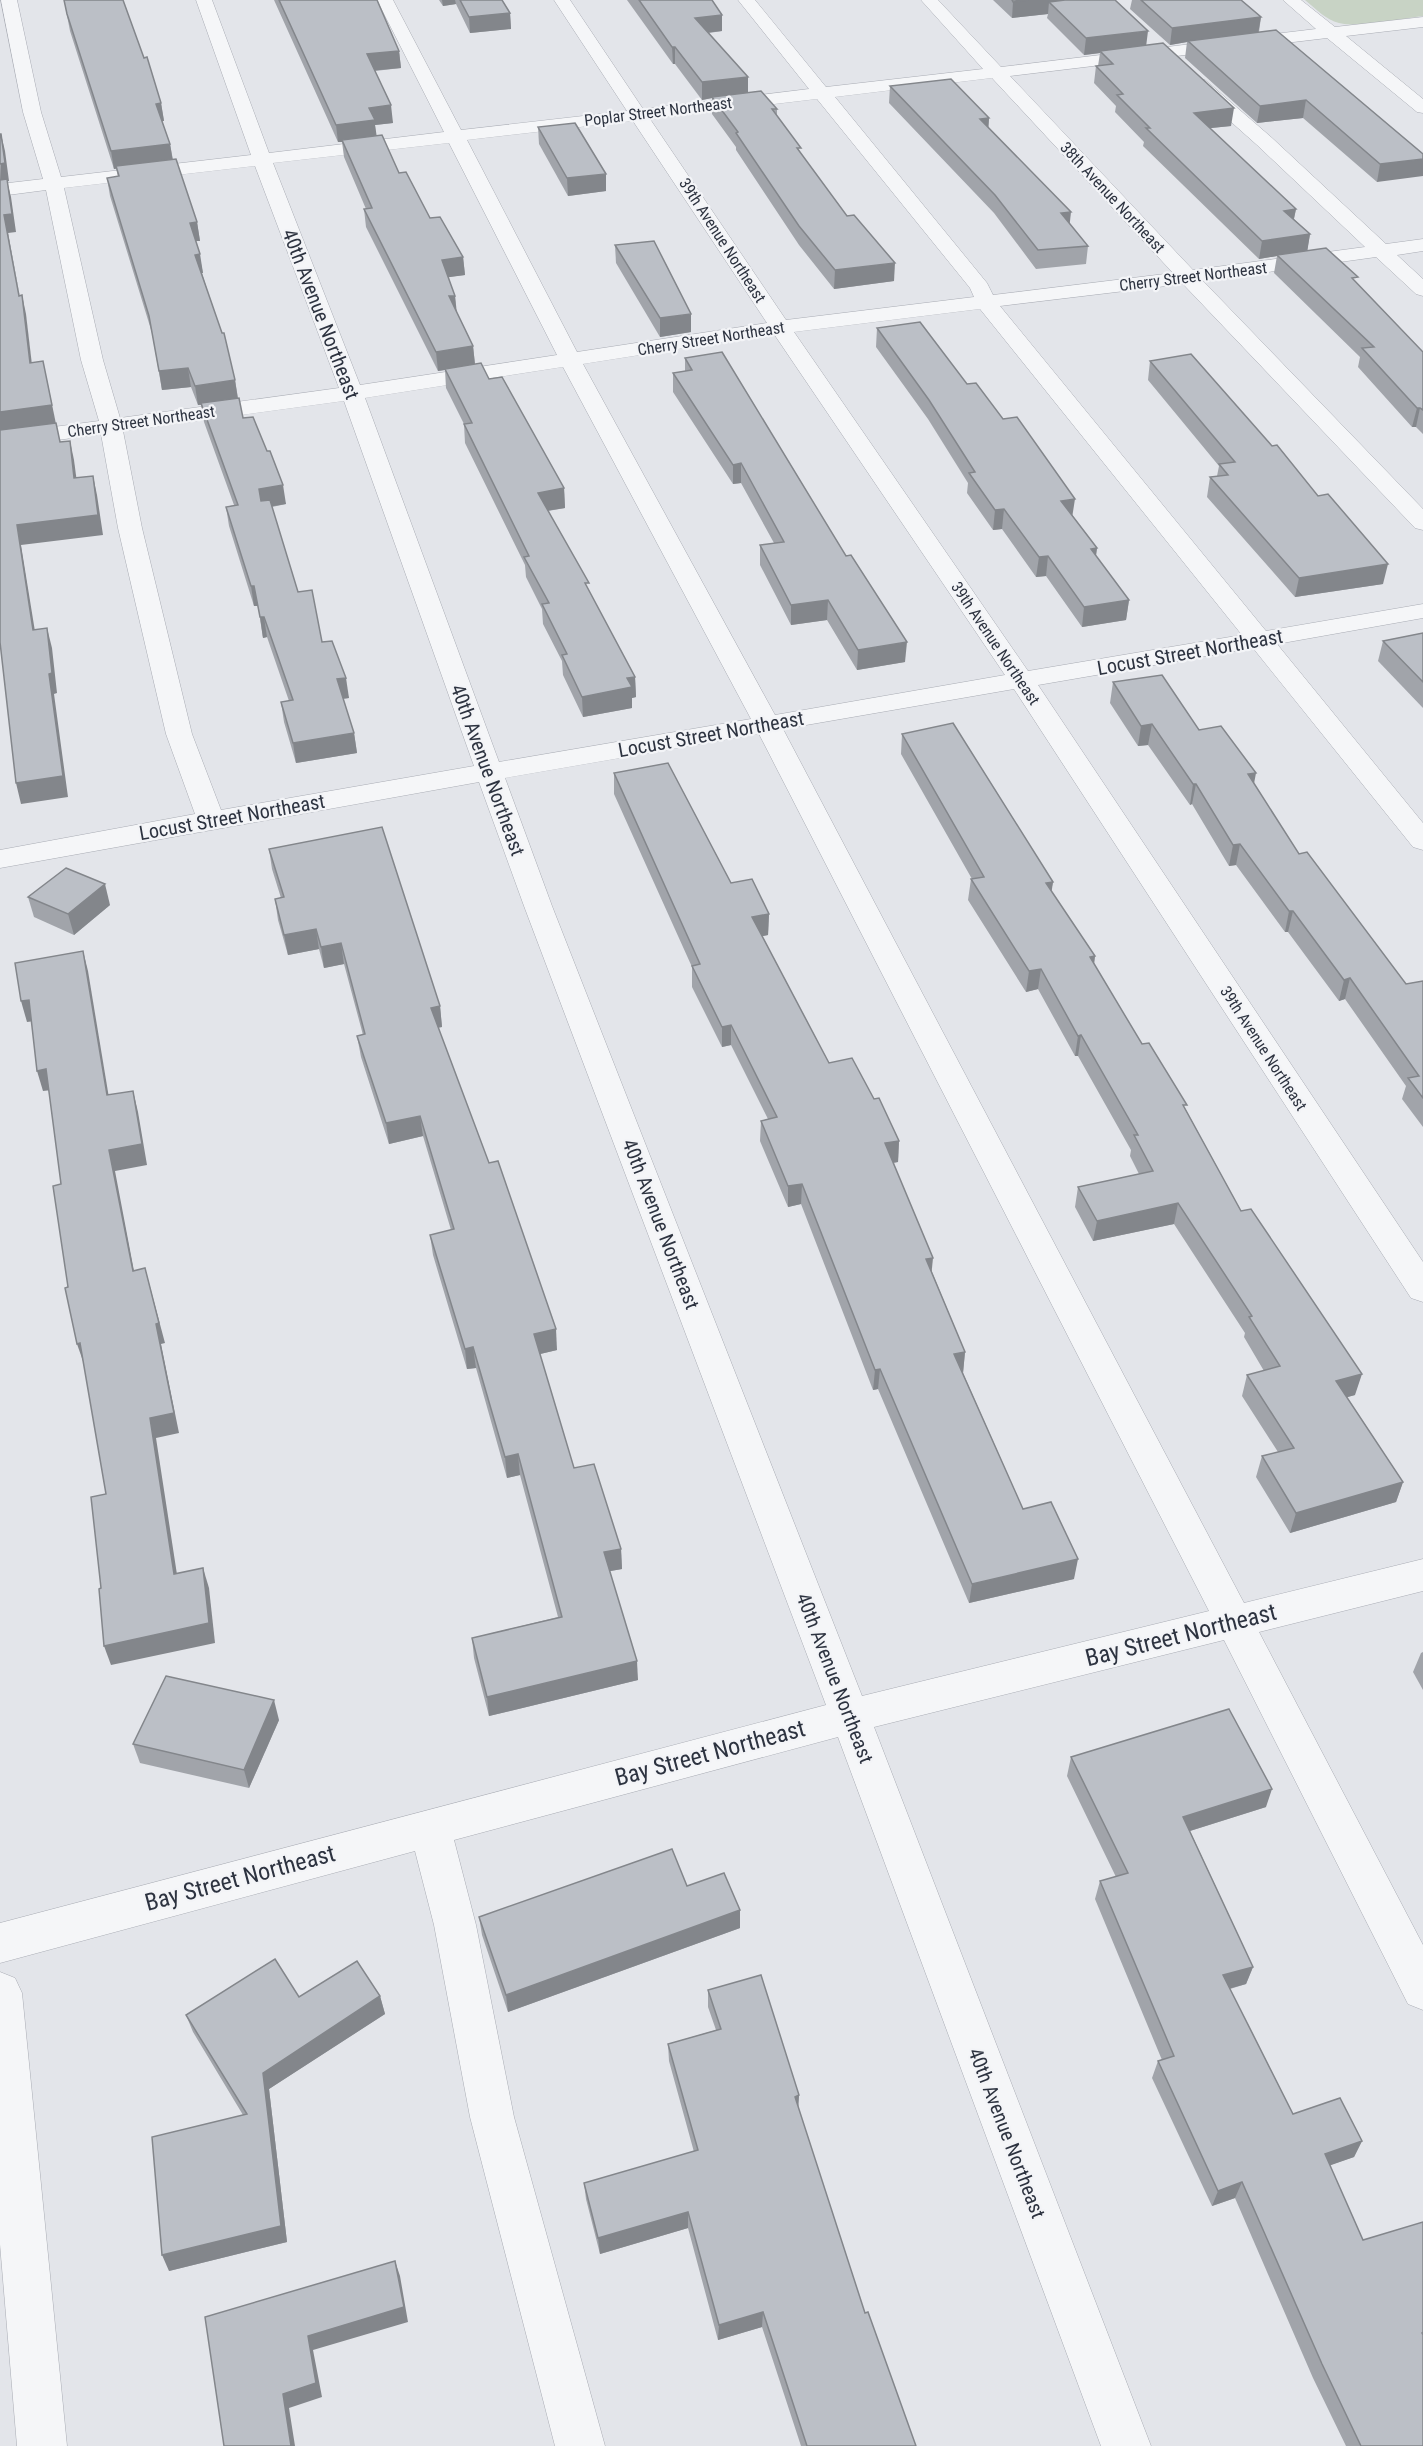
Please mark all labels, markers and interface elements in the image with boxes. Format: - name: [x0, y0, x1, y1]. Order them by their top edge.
- street label: Poplar Street Northeast: [583, 93, 733, 130]
- street label: 38th Avenue Northeast: [1056, 138, 1169, 257]
- street label: 39th Avenue Northeast: [675, 174, 770, 306]
- street label: 40th Avenue Northeast: [277, 225, 365, 403]
- street label: Cherry Street Northeast: [1118, 258, 1268, 295]
- street label: Cherry Street Northeast: [636, 317, 786, 359]
- street label: Cherry Street Northeast: [66, 402, 216, 441]
- street label: 39th Avenue Northeast: [947, 578, 1044, 709]
- street label: Locust Street Northeast: [1095, 624, 1285, 680]
- street label: 40th Avenue Northeast: [446, 681, 530, 859]
- street label: Locust Street Northeast: [616, 706, 806, 762]
- street label: Locust Street Northeast: [137, 789, 327, 845]
- street label: 39th Avenue Northeast: [1216, 982, 1311, 1114]
- street label: 40th Avenue Northeast: [617, 1135, 705, 1313]
- street label: 40th Avenue Northeast: [791, 1589, 879, 1767]
- street label: Bay Street Northeast: [1083, 1598, 1279, 1672]
- street label: Bay Street Northeast: [612, 1714, 808, 1792]
- street label: Bay Street Northeast: [142, 1839, 338, 1917]
- street label: 40th Avenue Northeast: [963, 2044, 1051, 2222]

